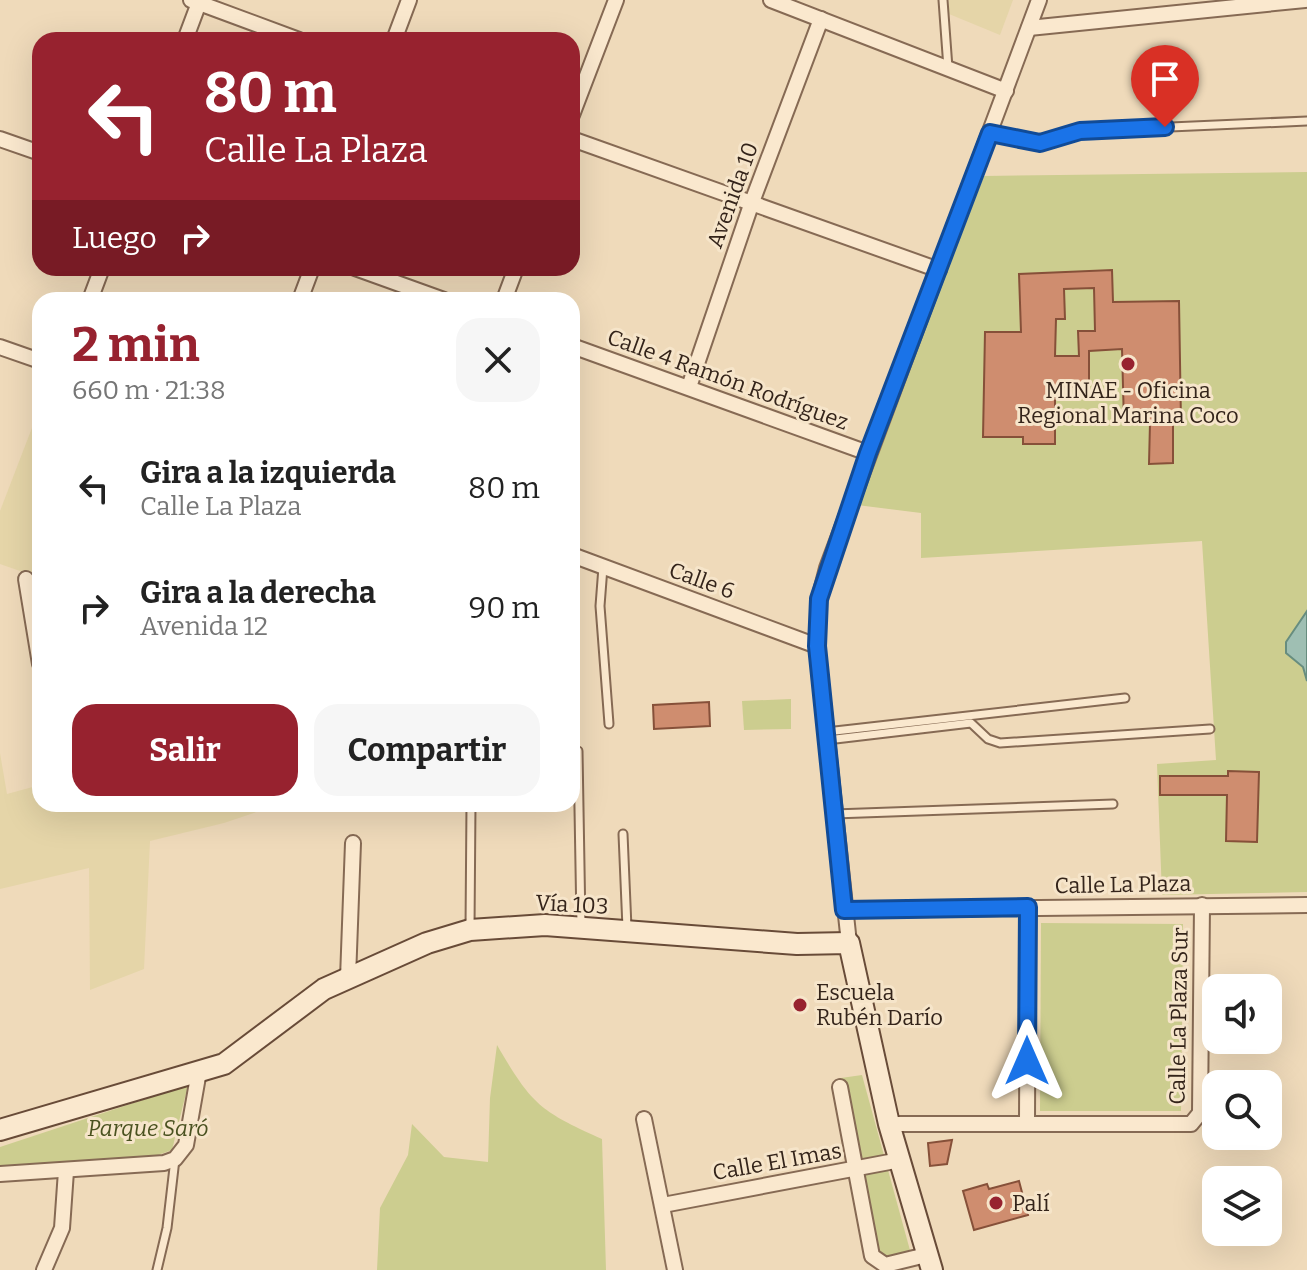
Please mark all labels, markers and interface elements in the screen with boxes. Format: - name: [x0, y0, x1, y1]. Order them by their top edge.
- pin: [1131, 45, 1199, 127]
- icon: arrive: [1143, 57, 1187, 101]
- text: 80 m: [204, 60, 337, 127]
- icon: left: [72, 64, 176, 168]
- text: Calle La Plaza: [204, 128, 428, 172]
- street label: Avenida 10: [701, 139, 764, 252]
- icon: right: [173, 216, 217, 260]
- text: Luego: [72, 220, 157, 256]
- text: 2 min: [72, 316, 200, 374]
- button: close: [456, 318, 540, 402]
- street label: Calle 4 Ramón Rodríguez: [604, 323, 852, 436]
- marker: MINAE - Oficina Regional Marina Coco: [1119, 355, 1137, 373]
- text: 660 m · 21:38: [72, 375, 226, 406]
- place label: MINAE - Oficina Regional Marina Coco: [1017, 377, 1239, 429]
- text: Gira a la izquierda: [140, 455, 396, 491]
- icon: left: [72, 466, 116, 510]
- text: 80 m: [468, 470, 540, 506]
- text: Calle La Plaza: [140, 491, 302, 522]
- street label: Calle 6: [665, 556, 738, 605]
- text: Gira a la derecha: [140, 575, 376, 611]
- icon: right: [72, 586, 116, 630]
- text: 90 m: [469, 590, 540, 626]
- text: Avenida 12: [140, 611, 268, 642]
- button: Salir: [72, 704, 298, 796]
- button: Compartir: [314, 704, 540, 796]
- street label: Calle La Plaza: [1054, 870, 1192, 899]
- street label: Vía 103: [535, 889, 609, 920]
- street label: Calle La Plaza Sur: [1163, 927, 1194, 1105]
- map controls: [1202, 974, 1282, 1246]
- button: sound: [1202, 974, 1282, 1054]
- place label: Escuela Rubén Darío: [816, 979, 943, 1031]
- marker: Escuela Rubén Darío: [791, 996, 809, 1014]
- position arrow: [985, 1019, 1069, 1103]
- button: search: [1202, 1070, 1282, 1150]
- park label: Parque Saró: [87, 1115, 209, 1142]
- street label: Calle El Imas: [710, 1137, 844, 1186]
- button: layers: [1202, 1166, 1282, 1246]
- place label: Palí: [1012, 1190, 1050, 1217]
- marker: Palí: [987, 1194, 1005, 1212]

